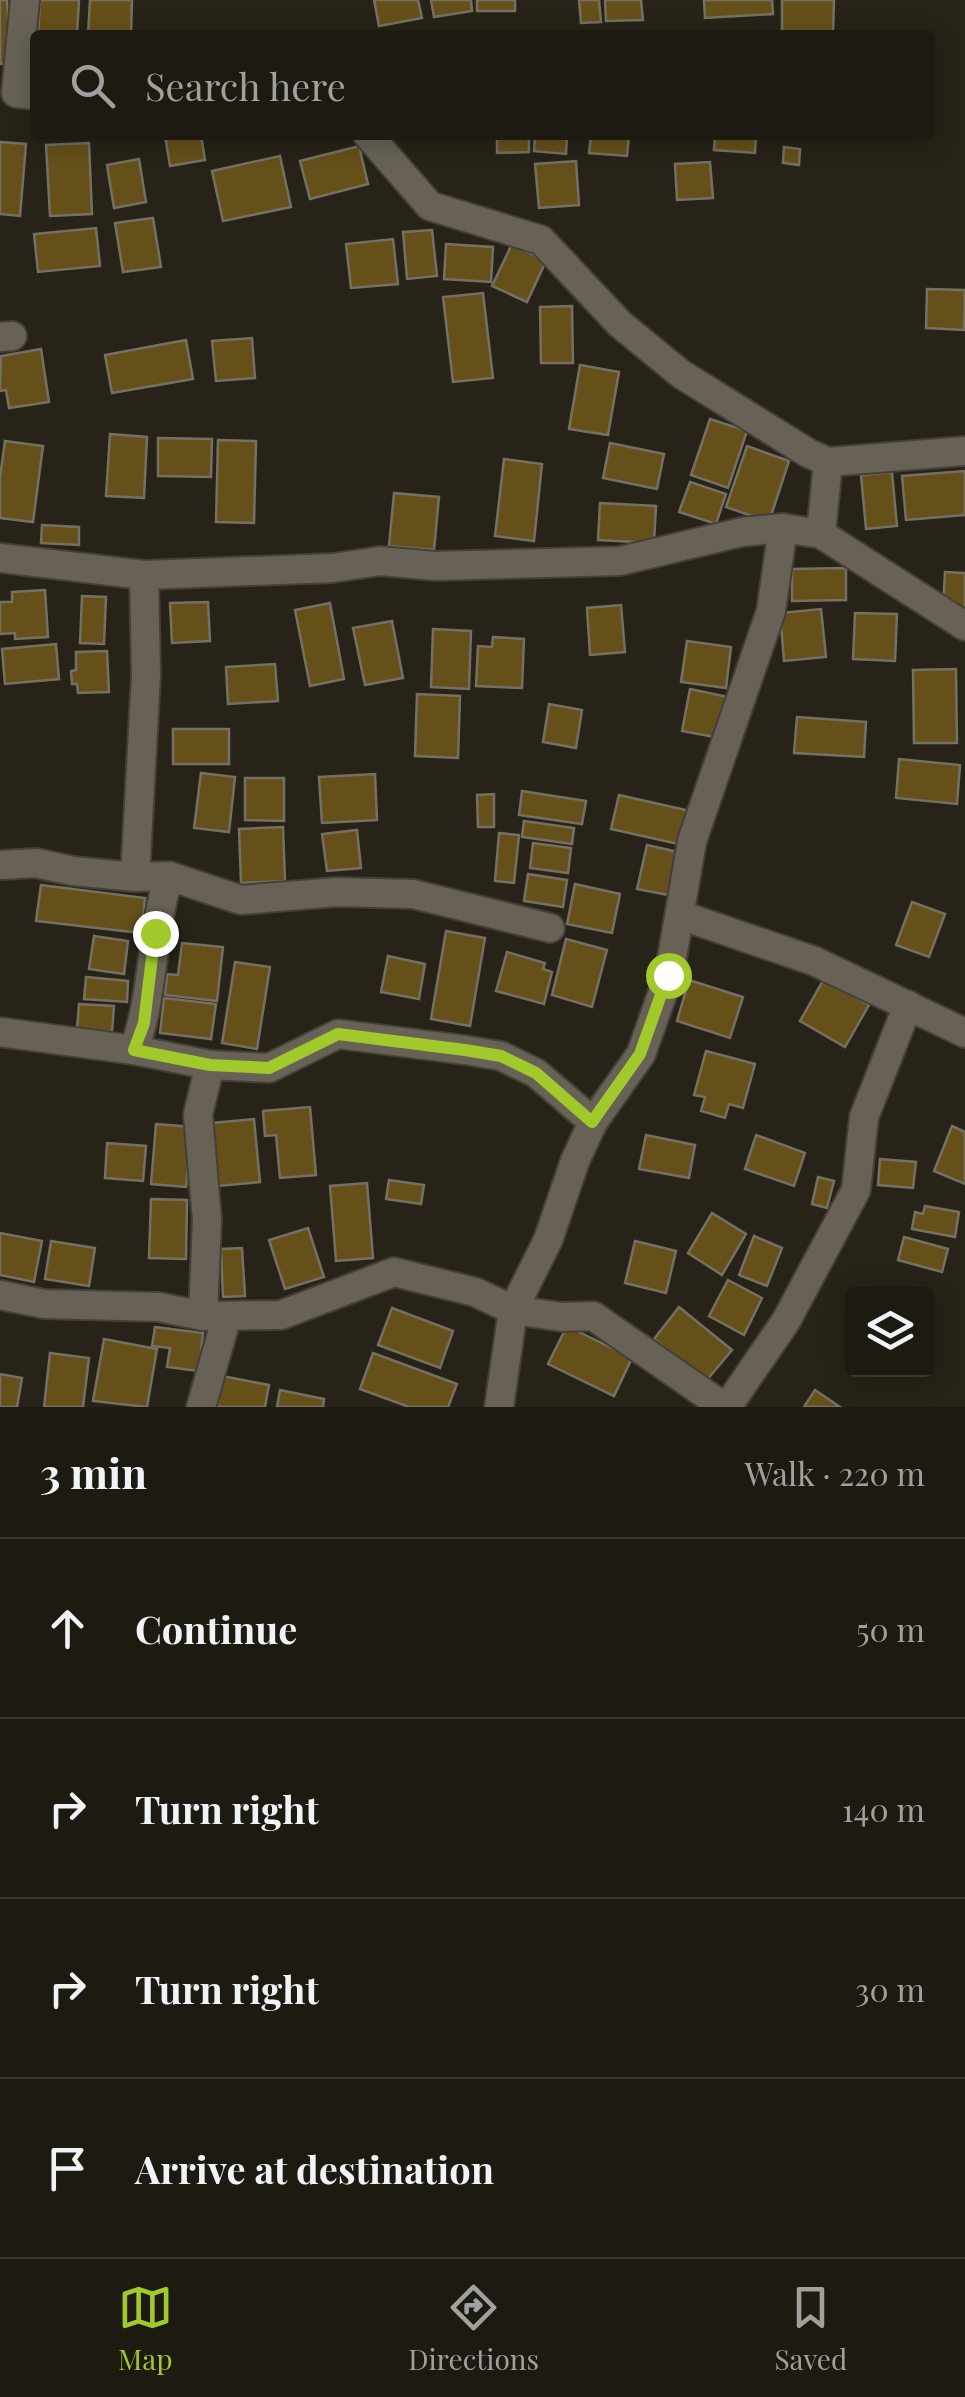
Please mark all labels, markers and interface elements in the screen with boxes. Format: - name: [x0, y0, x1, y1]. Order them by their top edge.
- search box: [30, 30, 935, 140]
- icon: search: [65, 58, 120, 113]
- text: Search here: [145, 60, 346, 111]
- route end: [133, 911, 179, 957]
- route start: [646, 953, 692, 999]
- map controls: [845, 1287, 935, 1377]
- button: layers: [845, 1287, 935, 1377]
- text: 3 min: [40, 1444, 147, 1500]
- text: Walk · 220 m: [745, 1451, 925, 1494]
- icon: ahead: [40, 1601, 95, 1656]
- text: Continue: [135, 1603, 297, 1654]
- text: 50 m: [856, 1607, 925, 1650]
- icon: right: [40, 1781, 95, 1836]
- text: Turn right: [135, 1783, 319, 1834]
- text: 140 m: [842, 1787, 925, 1830]
- icon: right: [40, 1961, 95, 2016]
- text: Turn right: [135, 1963, 319, 2014]
- text: 30 m: [855, 1967, 925, 2010]
- icon: arrive: [40, 2141, 95, 2196]
- text: Arrive at destination: [135, 2143, 494, 2194]
- tab: Map: [118, 2280, 173, 2377]
- tab: Directions: [408, 2280, 539, 2377]
- tab: Saved: [774, 2280, 847, 2377]

